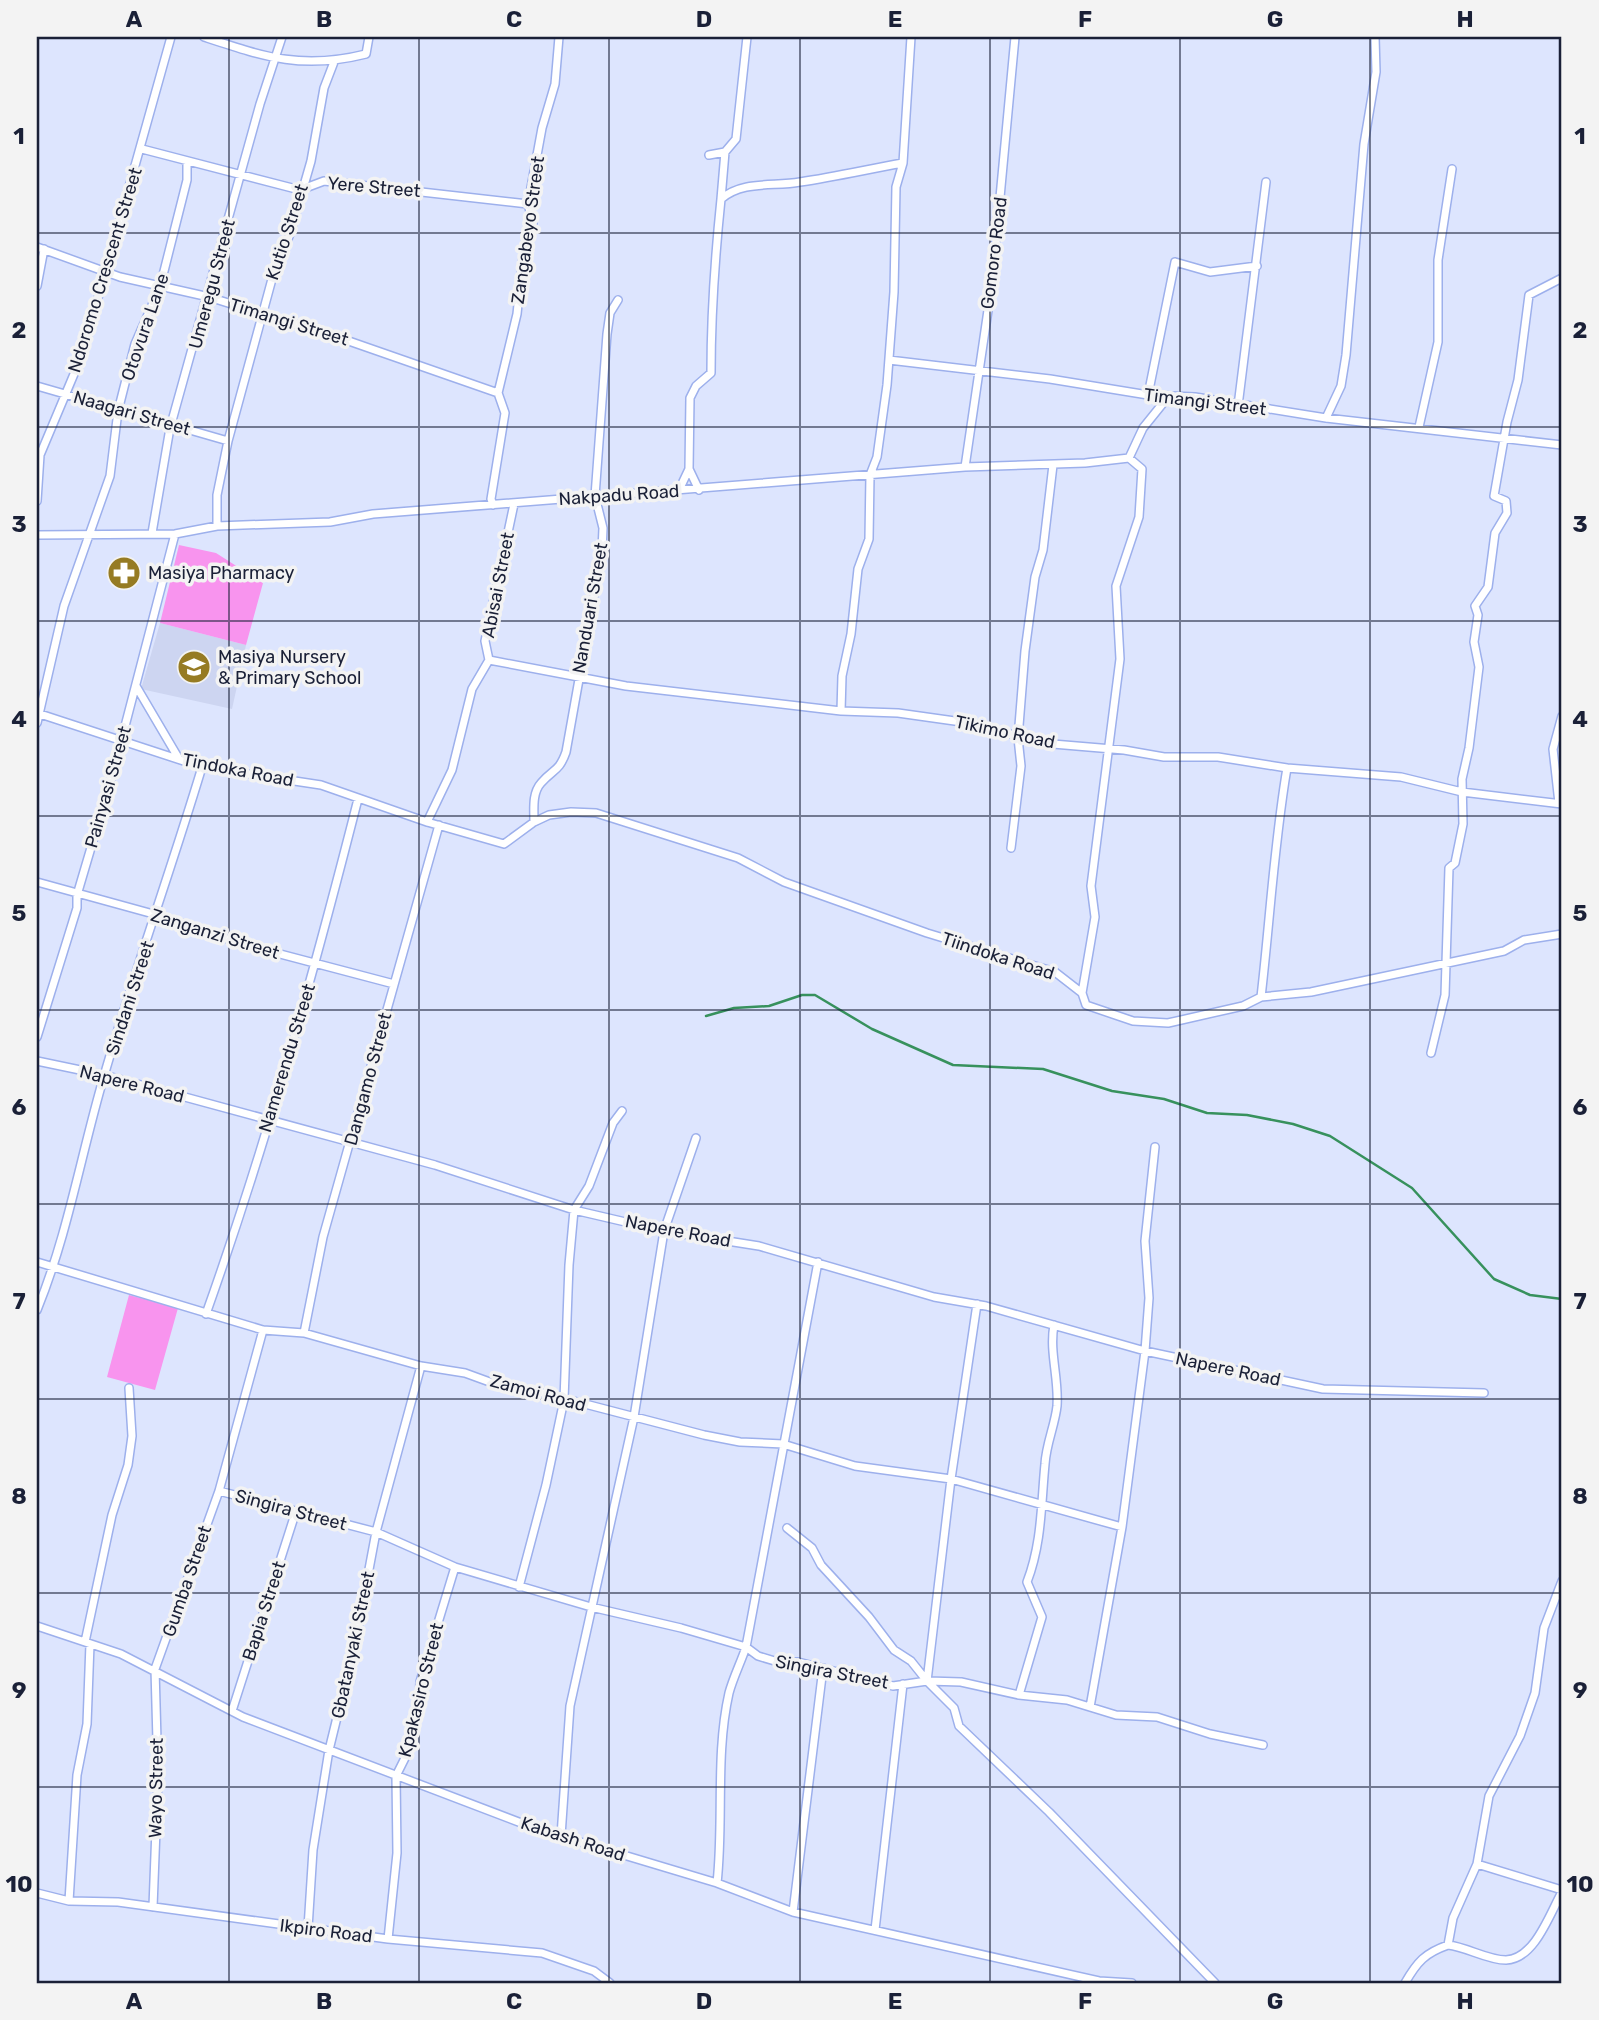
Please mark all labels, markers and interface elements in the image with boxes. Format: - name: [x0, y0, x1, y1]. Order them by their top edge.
- text: A: [126, 5, 143, 33]
- text: B: [316, 5, 332, 33]
- text: C: [506, 5, 522, 33]
- text: D: [696, 5, 712, 33]
- text: E: [888, 5, 902, 33]
- text: F: [1078, 5, 1092, 33]
- text: G: [1267, 5, 1283, 33]
- text: H: [1456, 5, 1474, 33]
- text: 1: [13, 122, 25, 150]
- text: 1: [1574, 122, 1586, 150]
- street label: Zangabeyo Street: [507, 155, 549, 305]
- street label: Ndoromo Crescent Street: [63, 165, 147, 375]
- street label: Yere Street: [327, 172, 421, 202]
- street label: Kutio Street: [261, 181, 313, 283]
- street label: Gomoro Road: [976, 196, 1012, 310]
- street label: Umeregu Street: [184, 217, 240, 351]
- street label: Otovura Lane: [116, 270, 174, 384]
- street label: Timangi Street: [227, 293, 351, 351]
- text: 2: [12, 316, 26, 344]
- text: 2: [1573, 316, 1587, 344]
- street label: Timangi Street: [1143, 384, 1267, 420]
- street label: Naagari Street: [71, 386, 193, 440]
- street label: Nakpadu Road: [558, 480, 680, 510]
- text: 3: [11, 510, 27, 538]
- text: 3: [1572, 510, 1588, 538]
- street label: Abisai Street: [477, 530, 519, 640]
- street label: Nanduari Street: [568, 541, 612, 675]
- pharmacy icon: Masiya Pharmacy: [105, 554, 143, 592]
- place label: Masiya Pharmacy: [148, 562, 295, 584]
- place label: Masiya Nursery & Primary School: [218, 646, 361, 689]
- school or university icon: Masiya Nursery & Primary School: [175, 648, 213, 686]
- text: 4: [11, 705, 27, 733]
- text: 4: [1572, 705, 1588, 733]
- street label: Tikimo Road: [953, 711, 1057, 753]
- street label: Painyasi Street: [80, 723, 136, 851]
- street label: Tindoka Road: [181, 748, 295, 792]
- text: 5: [12, 899, 27, 927]
- text: 5: [1573, 899, 1588, 927]
- street label: Zanganzi Street: [148, 904, 282, 964]
- street label: Tiindoka Road: [939, 927, 1057, 985]
- street label: Sindani Street: [101, 938, 159, 1058]
- street label: Namerendu Street: [254, 981, 320, 1135]
- street label: Dangamo Street: [340, 1010, 396, 1148]
- street label: Napere Road: [77, 1060, 187, 1108]
- text: 6: [12, 1093, 27, 1121]
- text: 6: [1573, 1093, 1588, 1121]
- street label: Napere Road: [623, 1210, 733, 1252]
- text: 7: [12, 1287, 26, 1315]
- text: 7: [1573, 1287, 1587, 1315]
- street label: Napere Road: [1173, 1347, 1283, 1391]
- street label: Zamoi Road: [488, 1370, 588, 1416]
- text: 8: [11, 1482, 27, 1510]
- text: 8: [1572, 1482, 1588, 1510]
- street label: Singira Street: [233, 1485, 349, 1535]
- street label: Gumba Street: [158, 1522, 216, 1640]
- street label: Bapia Street: [238, 1558, 290, 1664]
- street label: Gbatanyaki Street: [327, 1569, 379, 1721]
- street label: Kpakasiro Street: [394, 1621, 448, 1759]
- street label: Singira Street: [774, 1650, 890, 1694]
- text: 9: [12, 1676, 26, 1704]
- text: 9: [1573, 1676, 1587, 1704]
- street label: Wayo Street: [144, 1738, 168, 1838]
- street label: Kabash Road: [518, 1812, 628, 1866]
- text: 10: [5, 1870, 33, 1898]
- text: 10: [1566, 1870, 1594, 1898]
- street label: Ikpiro Road: [278, 1914, 374, 1948]
- text: A: [126, 1987, 143, 2015]
- text: B: [316, 1987, 332, 2015]
- text: C: [506, 1987, 522, 2015]
- text: D: [696, 1987, 712, 2015]
- text: E: [888, 1987, 902, 2015]
- text: F: [1078, 1987, 1092, 2015]
- text: G: [1267, 1987, 1283, 2015]
- text: H: [1456, 1987, 1474, 2015]

